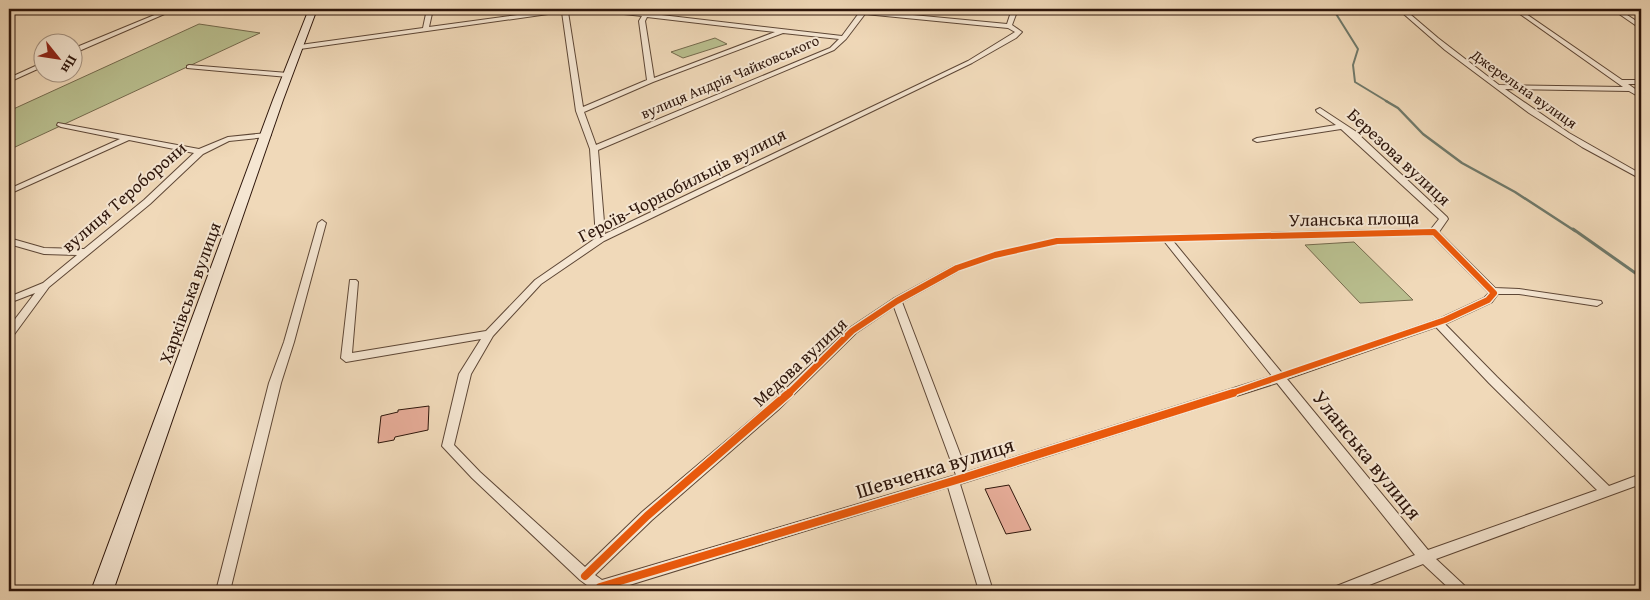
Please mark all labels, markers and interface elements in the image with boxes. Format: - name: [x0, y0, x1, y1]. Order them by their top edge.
- street label: вулиця Андрія Чайковського: [637, 29, 823, 124]
- north arrow: [32, 32, 82, 82]
- street label: Джерельна вулиця: [1466, 43, 1582, 133]
- text: Пн: [56, 52, 82, 78]
- street label: Березова вулиця: [1341, 101, 1457, 212]
- street label: Героїв-Чорнобильців вулиця: [573, 120, 791, 249]
- street label: вулиця Тероборони: [55, 134, 192, 259]
- street label: Уланська площа: [1289, 204, 1420, 233]
- street label: Харківська вулиця: [151, 218, 228, 367]
- street label: Медова вулиця: [746, 311, 853, 413]
- street label: Уланська вулиця: [1305, 383, 1430, 526]
- street label: Шевченка вулиця: [852, 429, 1018, 506]

